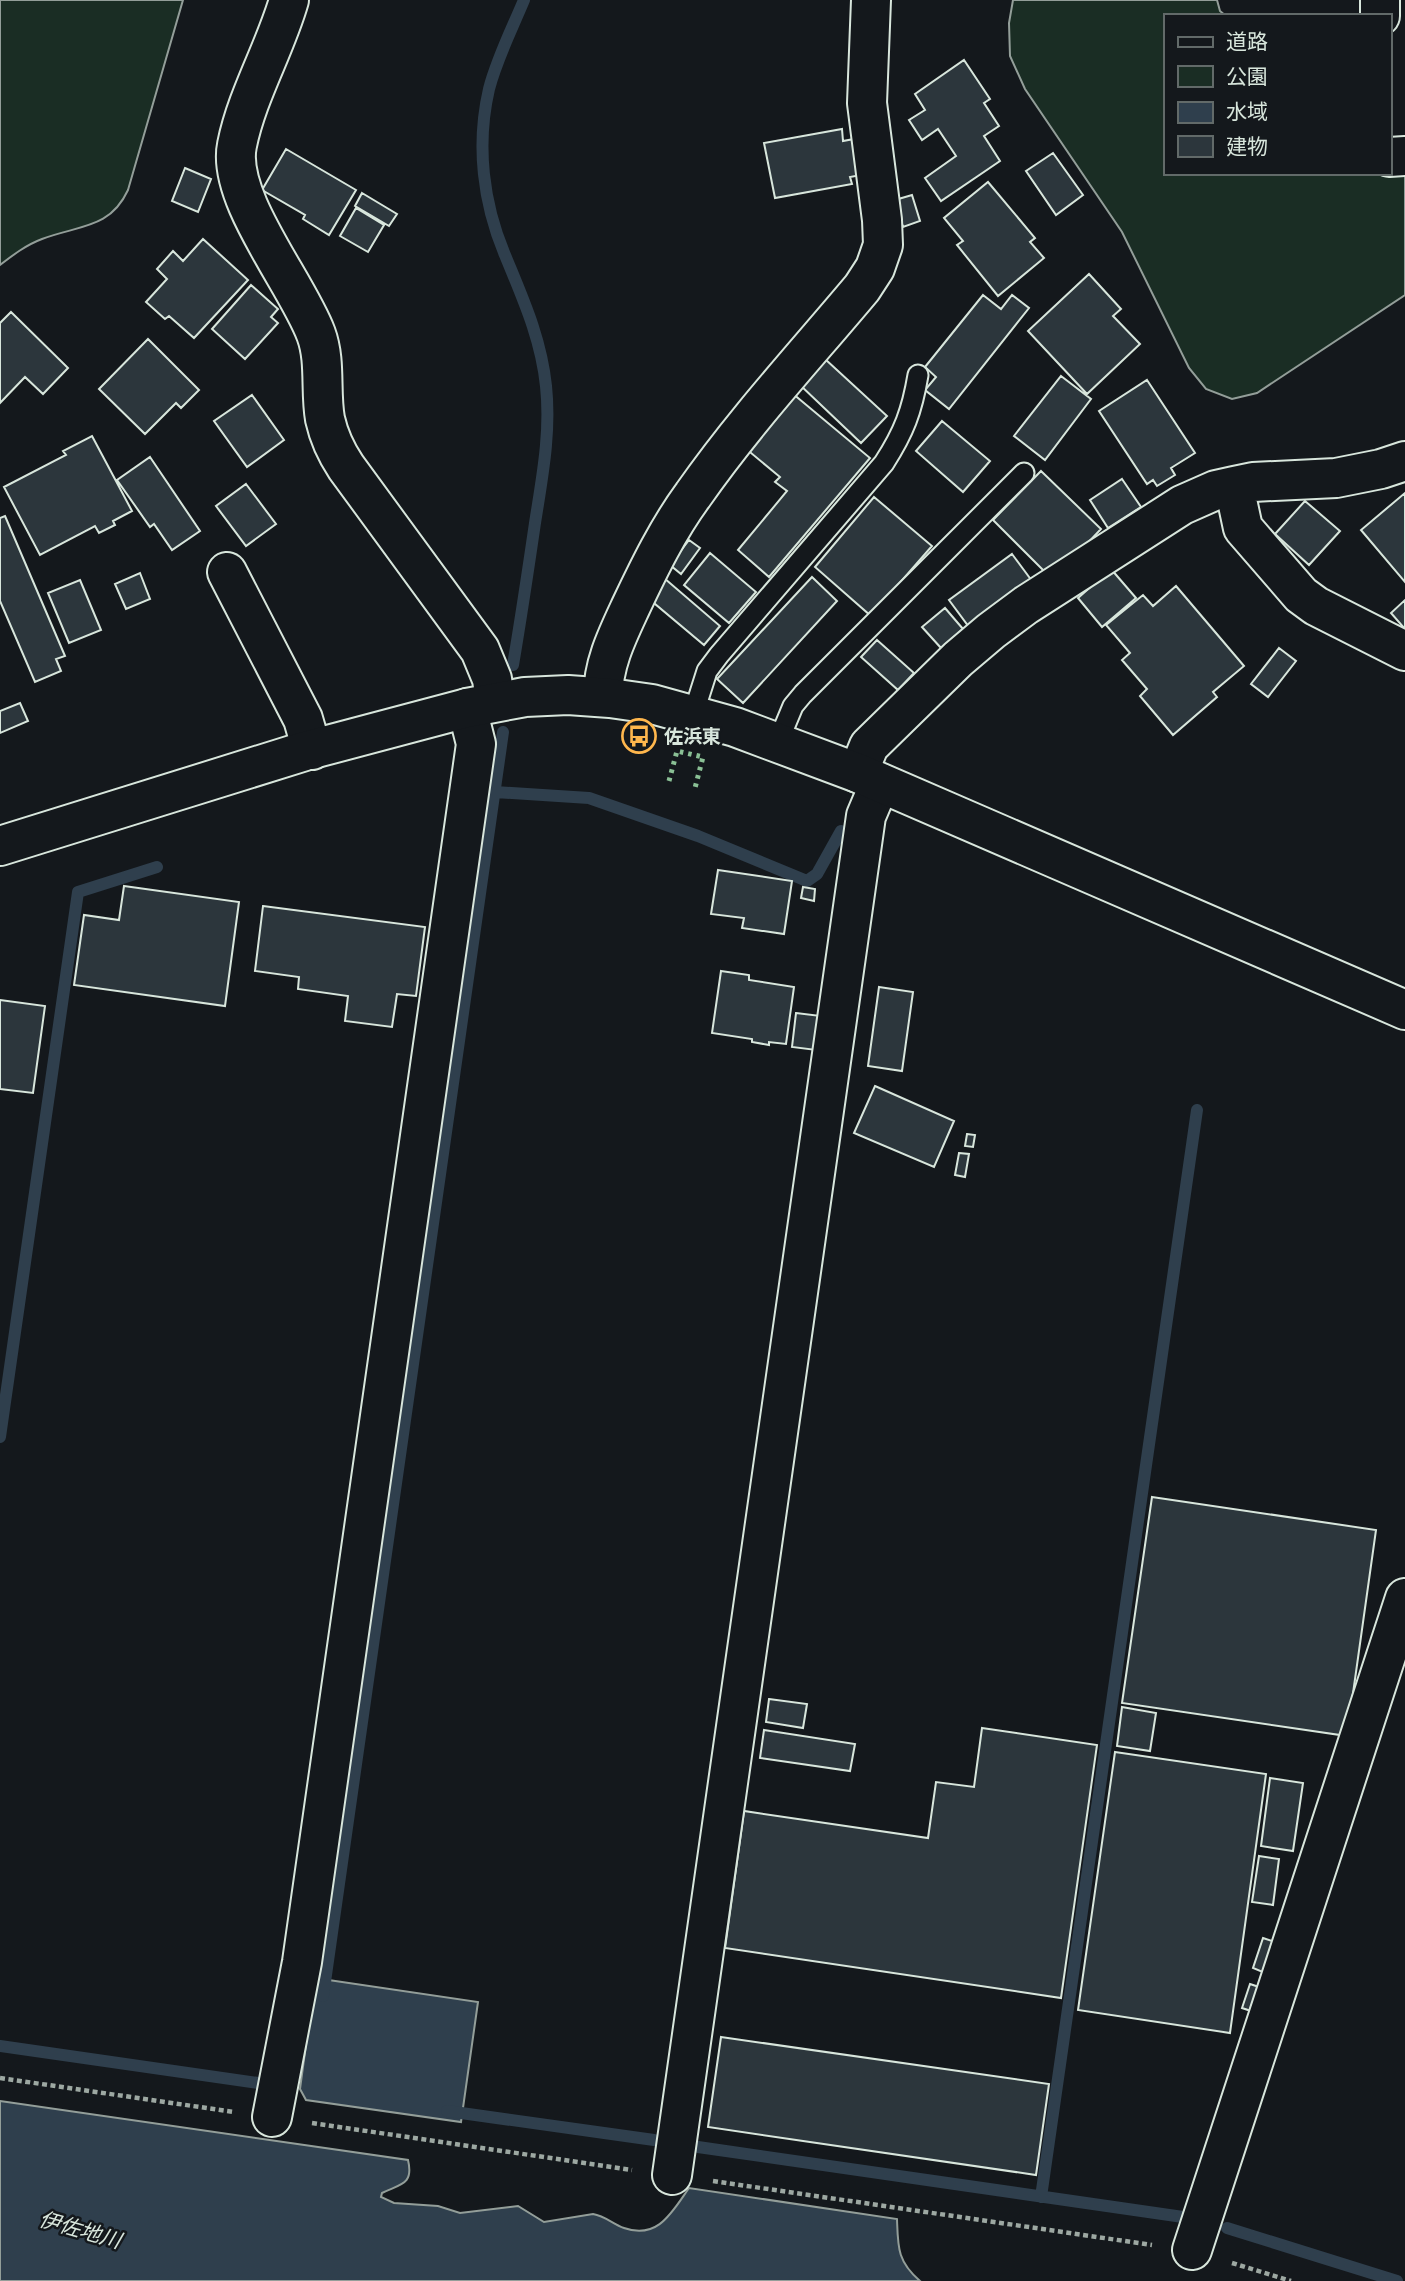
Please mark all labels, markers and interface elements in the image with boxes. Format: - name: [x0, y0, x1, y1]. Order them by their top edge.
- legend: [1164, 14, 1391, 175]
- text: 道路: [1226, 29, 1268, 55]
- text: 公園: [1226, 64, 1268, 90]
- text: 水域: [1226, 99, 1268, 125]
- text: 建物: [1226, 134, 1268, 160]
- bus stop icon: 佐浜東: [620, 717, 658, 755]
- place label: 佐浜東: [664, 725, 721, 748]
- water label: 伊佐地川: [36, 2206, 126, 2255]

